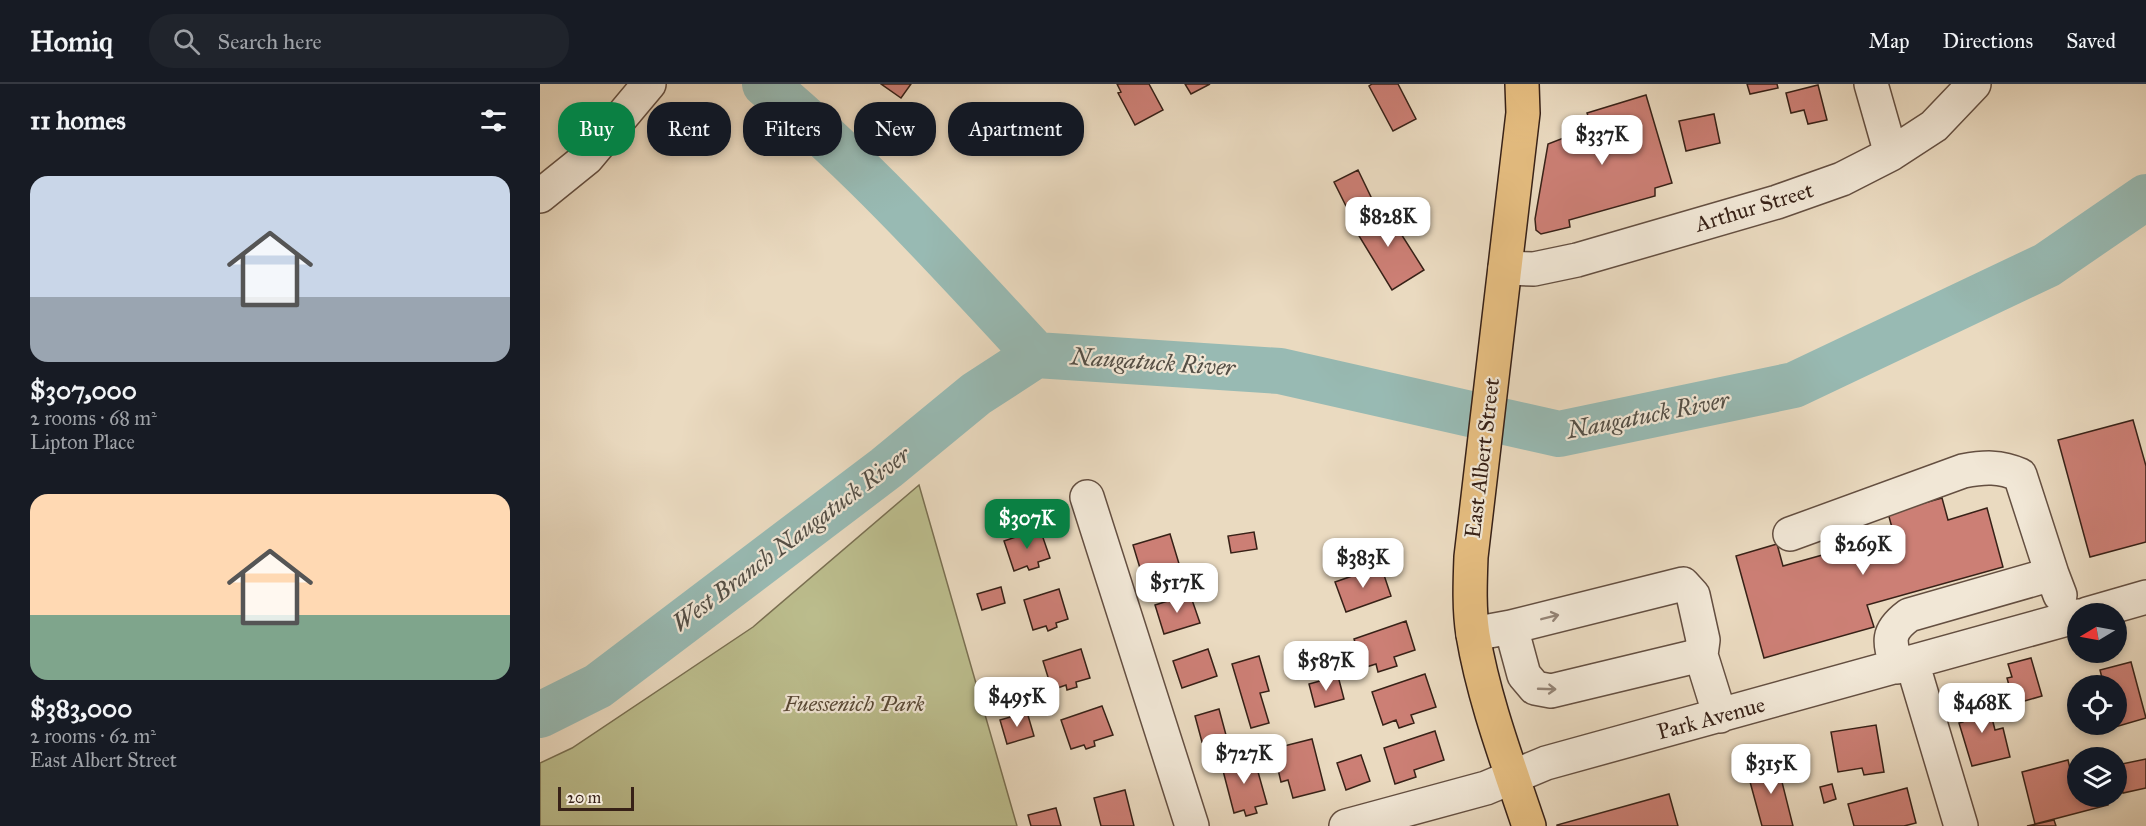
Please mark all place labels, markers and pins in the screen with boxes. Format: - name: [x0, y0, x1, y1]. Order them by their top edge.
- pin: $337K: [1560, 115, 1644, 166]
- pin: $828K: [1346, 197, 1430, 248]
- pin: $307K: [985, 499, 1069, 550]
- pin: $269K: [1821, 525, 1905, 576]
- pin: $383K: [1321, 538, 1405, 589]
- pin: $517K: [1135, 563, 1219, 614]
- pin: $587K: [1284, 641, 1368, 692]
- pin: $495K: [975, 677, 1059, 728]
- pin: $468K: [1940, 683, 2024, 734]
- pin: $727K: [1202, 734, 1286, 785]
- pin: $315K: [1729, 744, 1813, 795]

